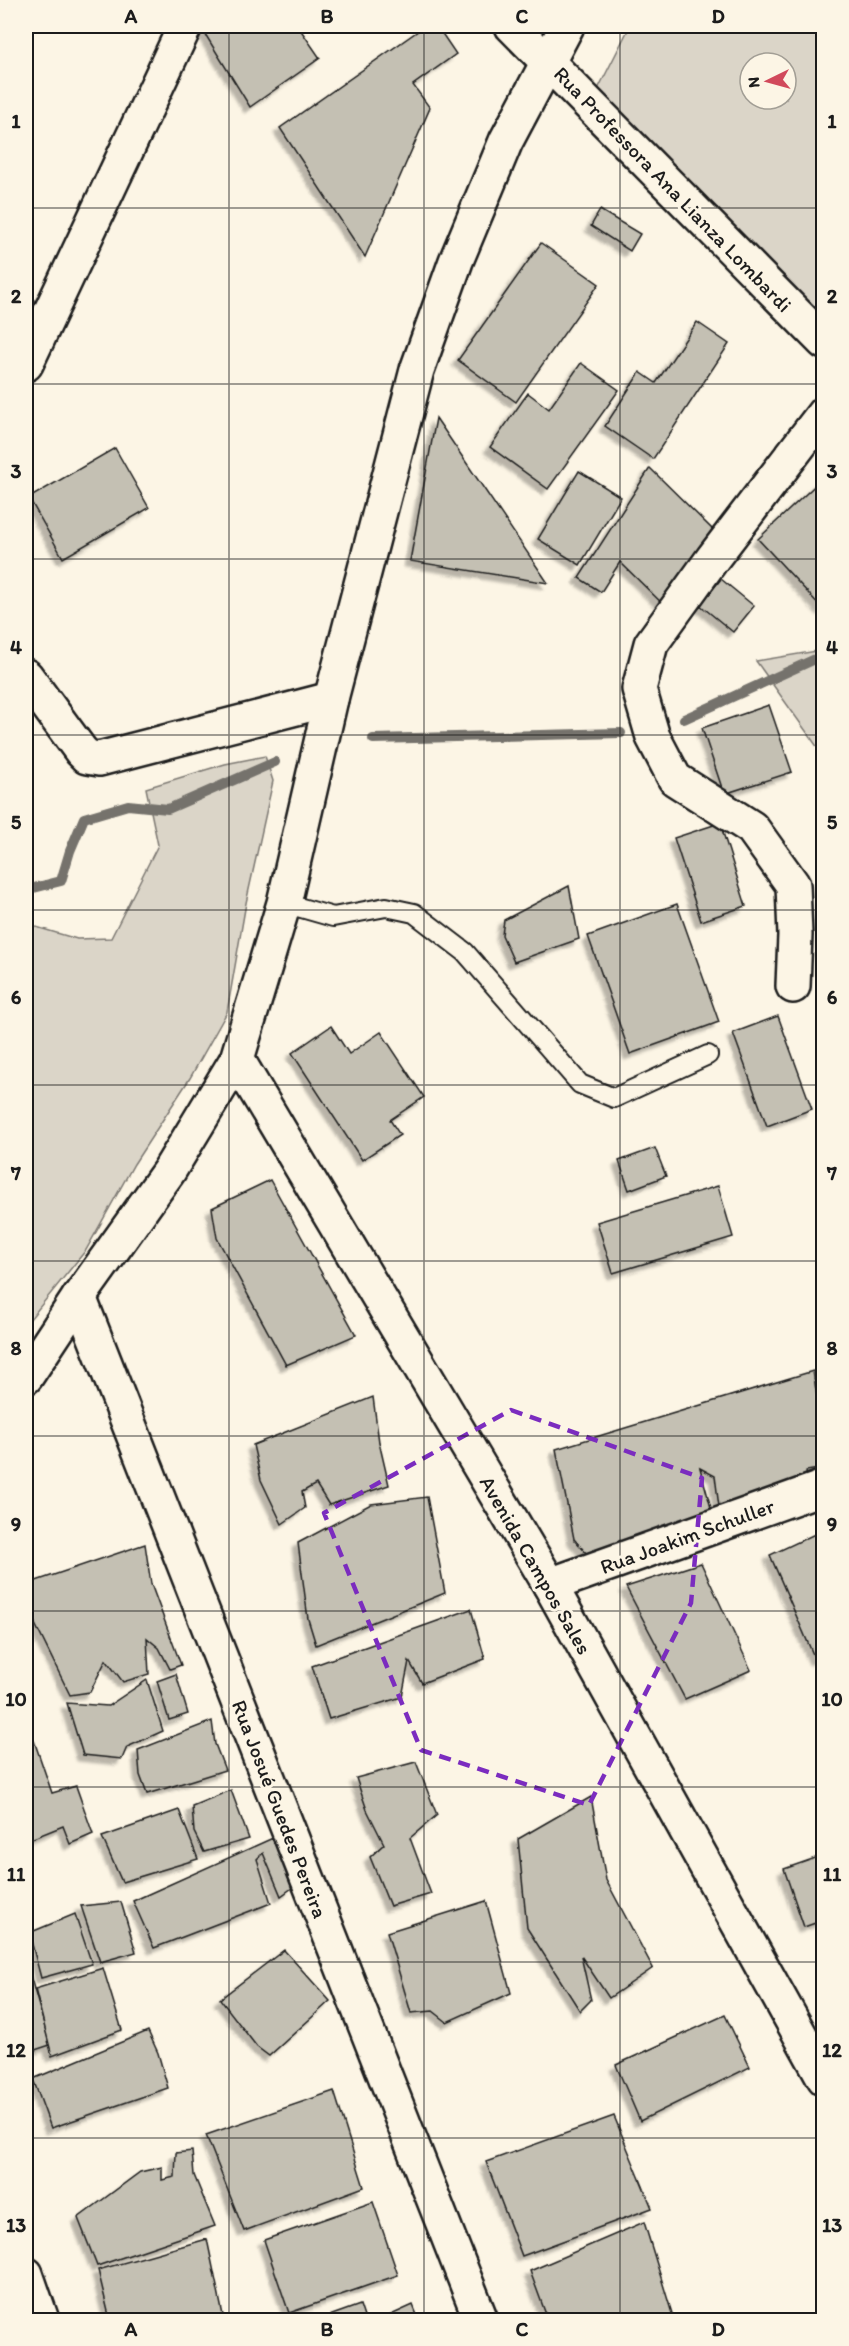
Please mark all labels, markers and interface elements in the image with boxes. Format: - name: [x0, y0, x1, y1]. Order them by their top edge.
- text: A: [124, 4, 138, 28]
- text: B: [321, 4, 334, 28]
- text: C: [516, 4, 529, 28]
- text: D: [711, 4, 725, 28]
- north arrow: [738, 51, 798, 111]
- street label: Rua Professora Ana Lianza Lombardi: [549, 61, 797, 317]
- text: N: [744, 76, 763, 88]
- text: 1: [11, 109, 21, 133]
- text: 1: [827, 109, 837, 133]
- text: 2: [11, 284, 22, 308]
- text: 2: [827, 284, 838, 308]
- text: 3: [11, 459, 22, 483]
- text: 3: [827, 459, 838, 483]
- text: 4: [10, 635, 22, 659]
- text: 4: [826, 635, 838, 659]
- text: 5: [11, 810, 22, 834]
- text: 5: [827, 810, 838, 834]
- text: 6: [11, 985, 22, 1009]
- text: 6: [827, 985, 838, 1009]
- text: 7: [10, 1161, 21, 1185]
- text: 7: [826, 1161, 837, 1185]
- text: 8: [11, 1336, 22, 1360]
- text: 8: [827, 1336, 838, 1360]
- street label: Avenida Campos Sales: [475, 1471, 597, 1659]
- street label: Rua Joakim Schuller: [597, 1493, 778, 1579]
- text: 9: [11, 1512, 21, 1536]
- text: 9: [827, 1512, 837, 1536]
- text: 10: [5, 1687, 27, 1711]
- text: 10: [821, 1687, 843, 1711]
- street label: Rua Josué Guedes Pereira: [227, 1696, 333, 1922]
- text: 11: [7, 1862, 26, 1886]
- text: 11: [823, 1862, 842, 1886]
- text: 12: [6, 2038, 26, 2062]
- text: 12: [822, 2038, 842, 2062]
- text: 13: [6, 2213, 26, 2237]
- text: 13: [822, 2213, 842, 2237]
- text: A: [124, 2317, 138, 2341]
- text: B: [321, 2317, 334, 2341]
- text: C: [516, 2317, 529, 2341]
- text: D: [711, 2317, 725, 2341]

